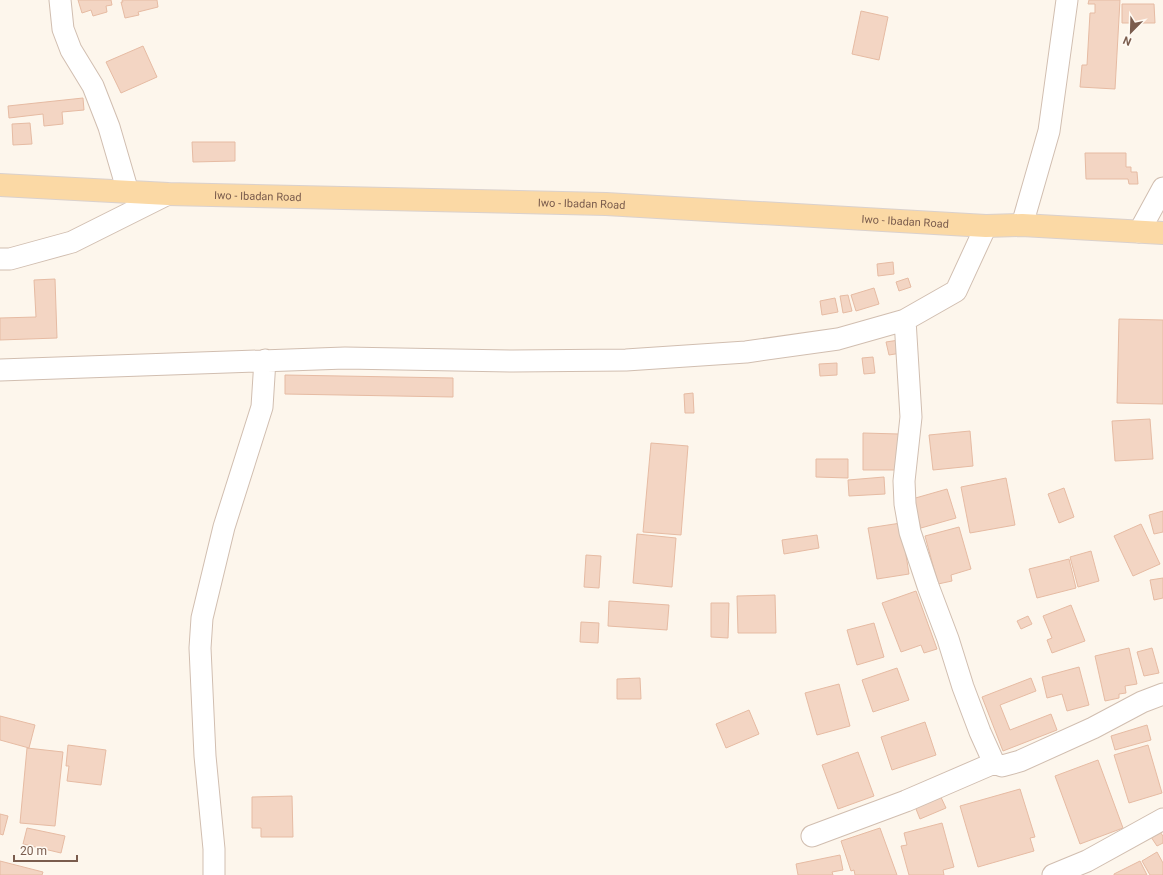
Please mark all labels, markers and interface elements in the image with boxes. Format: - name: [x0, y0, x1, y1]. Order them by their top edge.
- north arrow: [1111, 12, 1151, 52]
- text: N: [1121, 33, 1133, 48]
- street label: Iwo - Ibadan Road: [214, 189, 302, 204]
- street label: Iwo - Ibadan Road: [538, 196, 626, 212]
- street label: Iwo - Ibadan Road: [861, 212, 949, 230]
- scale bar: [14, 837, 77, 863]
- text: 20 m: [20, 844, 47, 858]

